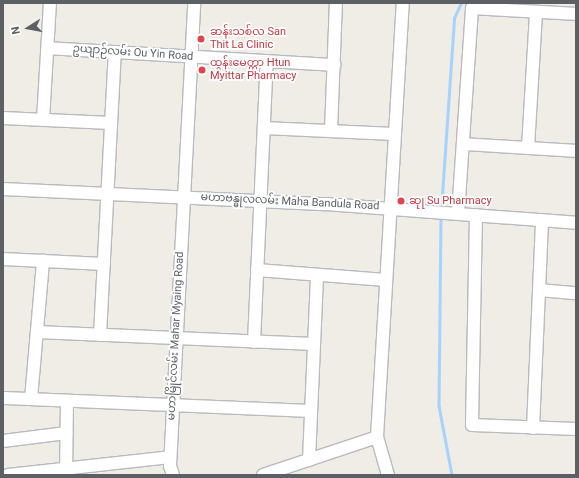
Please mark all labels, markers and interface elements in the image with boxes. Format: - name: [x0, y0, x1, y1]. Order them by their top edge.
- north arrow: [8, 8, 48, 48]
- text: N: [9, 25, 23, 35]
- place label: ဆန်းသစ်လ San Thit La Clinic: [210, 26, 286, 52]
- marker: ဆန်းသစ်လ San Thit La Clinic: [195, 33, 207, 45]
- street label: ဥယျာဉ်လမ်း Ou Yin Road: [72, 42, 194, 64]
- place label: ထွန်းမေတ္တာ Htun Myittar Pharmacy: [210, 57, 296, 83]
- marker: ထွန်းမေတ္တာ Htun Myittar Pharmacy: [197, 65, 207, 75]
- street label: မဟာဗန္ဓုလလမ်း Maha Bandula Road: [200, 191, 380, 213]
- place label: ဆုု Su Pharmacy: [409, 194, 492, 208]
- marker: ဆုု Su Pharmacy: [396, 196, 406, 206]
- street label: မဟာမြိုင်လမ်း Mahar Myaing Road: [165, 251, 187, 421]

